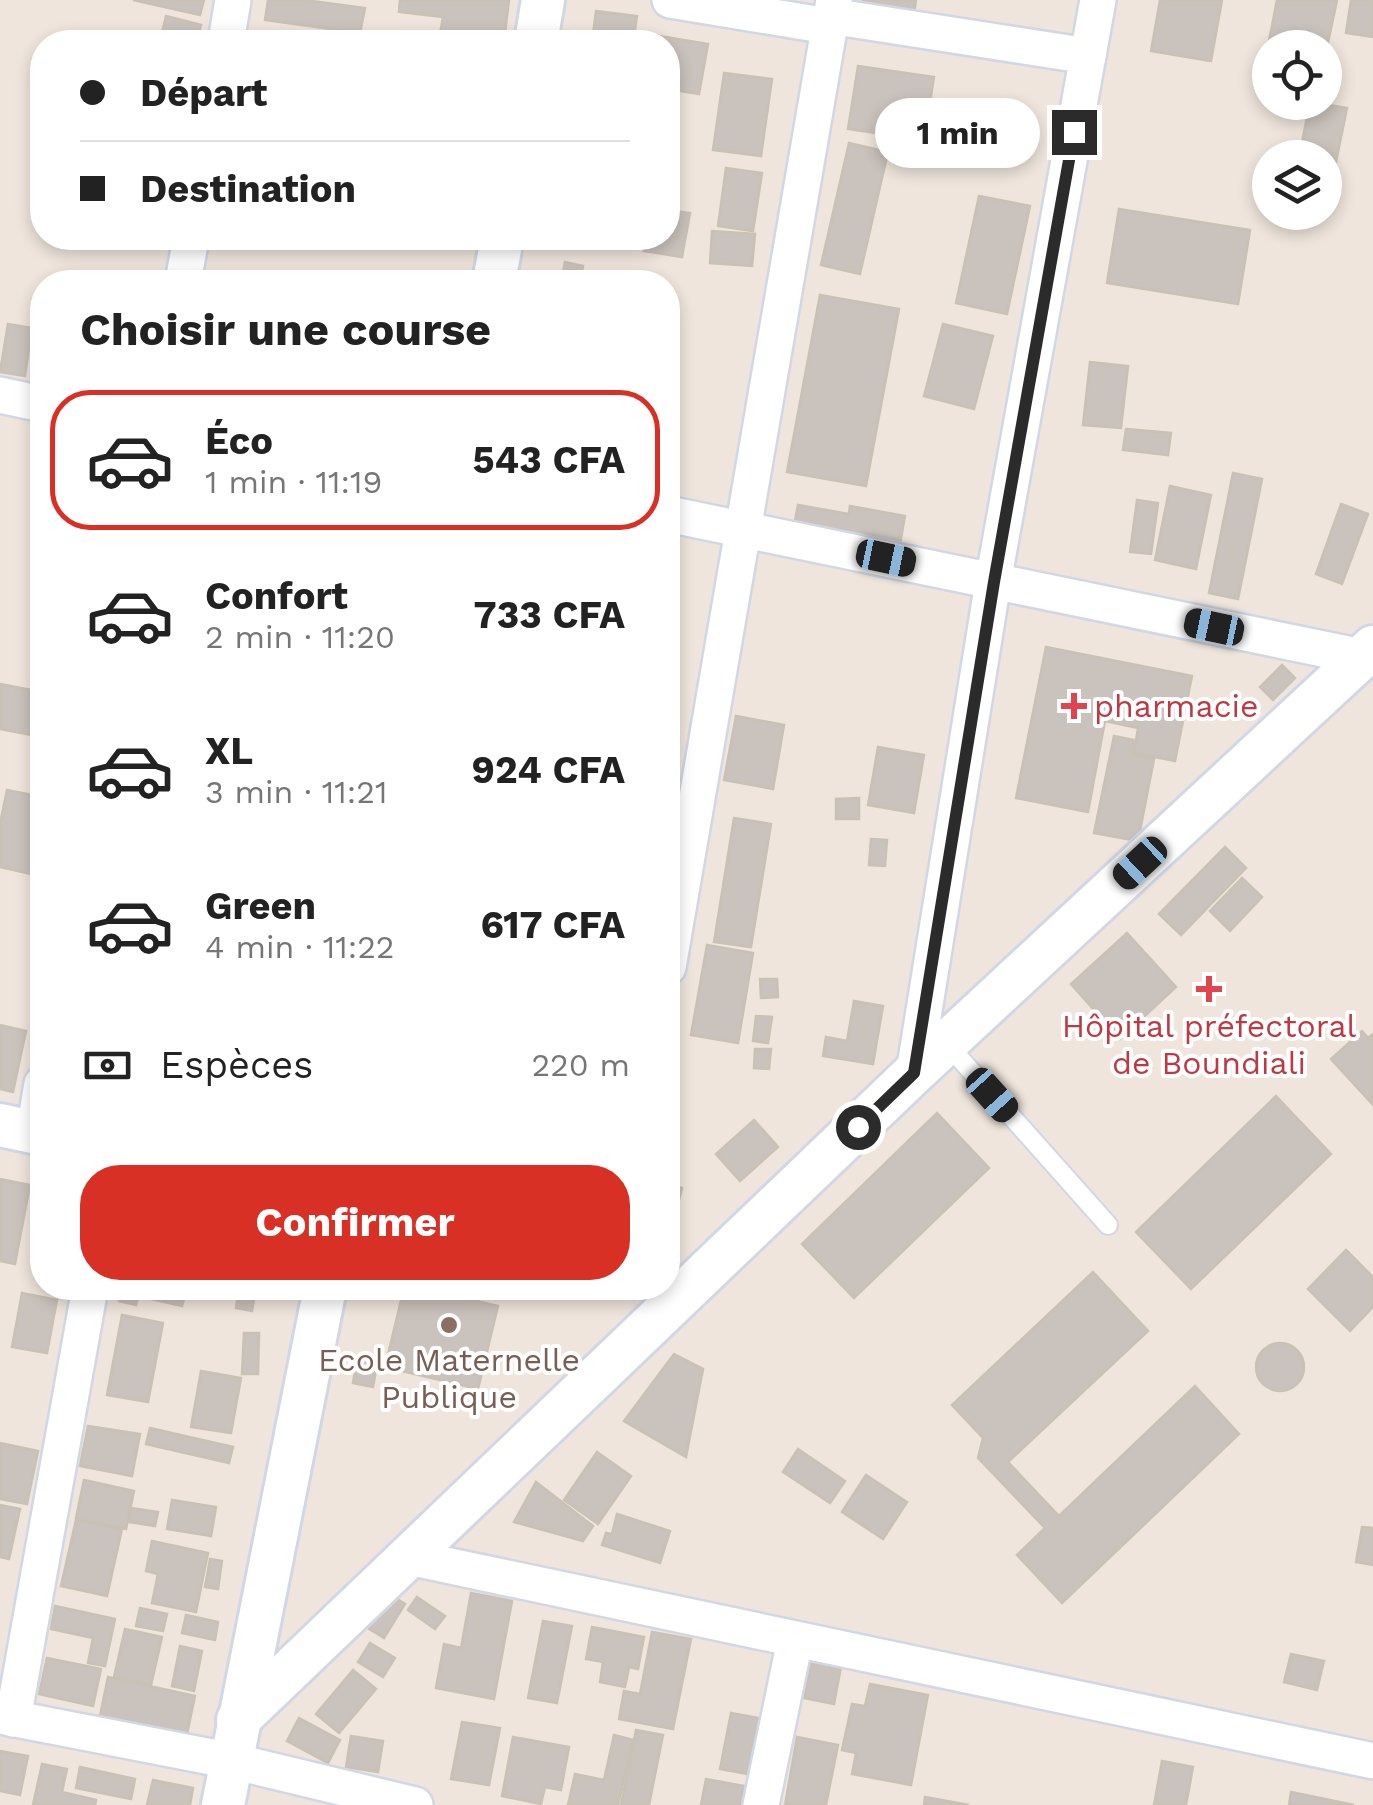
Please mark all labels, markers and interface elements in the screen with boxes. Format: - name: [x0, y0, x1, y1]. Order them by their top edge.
- map controls: [1252, 30, 1342, 230]
- button: locate: [1252, 30, 1342, 120]
- text: Départ: [140, 71, 267, 115]
- callout: 1 min: [874, 97, 1039, 167]
- route end: [1052, 110, 1097, 155]
- text: 1 min: [916, 114, 999, 152]
- button: layers: [1252, 140, 1342, 230]
- text: Destination: [140, 167, 356, 211]
- text: Choisir une course: [80, 303, 491, 356]
- icon: car: [85, 415, 175, 505]
- text: Éco: [205, 419, 273, 463]
- text: 543 CFA: [472, 438, 625, 482]
- text: 1 min · 11:19: [205, 463, 382, 501]
- car: [854, 537, 918, 579]
- icon: car: [85, 570, 175, 660]
- text: Confort: [205, 574, 348, 618]
- text: 733 CFA: [474, 593, 625, 637]
- car: [1182, 606, 1246, 648]
- text: 2 min · 11:20: [205, 618, 395, 656]
- place label: pharmacie: [1094, 687, 1259, 725]
- marker: pharmacie: [1063, 695, 1085, 717]
- icon: car: [85, 725, 175, 815]
- text: XL: [205, 729, 253, 773]
- text: 924 CFA: [472, 748, 625, 792]
- text: 3 min · 11:21: [205, 773, 387, 811]
- car: [1108, 832, 1172, 894]
- icon: car: [85, 880, 175, 970]
- text: Green: [205, 884, 316, 928]
- text: 617 CFA: [480, 903, 625, 947]
- text: 4 min · 11:22: [205, 928, 394, 966]
- marker: Hôpital préfectoral de Boundiali: [1196, 976, 1222, 1002]
- place label: Hôpital préfectoral de Boundiali: [1062, 1007, 1357, 1082]
- icon: cash: [80, 1038, 135, 1093]
- text: Espèces: [160, 1043, 313, 1087]
- text: 220 m: [531, 1046, 630, 1084]
- car: [961, 1063, 1023, 1127]
- route start: [836, 1105, 881, 1150]
- button: Confirmer: [80, 1165, 630, 1280]
- marker: Ecole Maternelle Publique: [438, 1314, 460, 1336]
- place label: Ecole Maternelle Publique: [318, 1341, 580, 1416]

